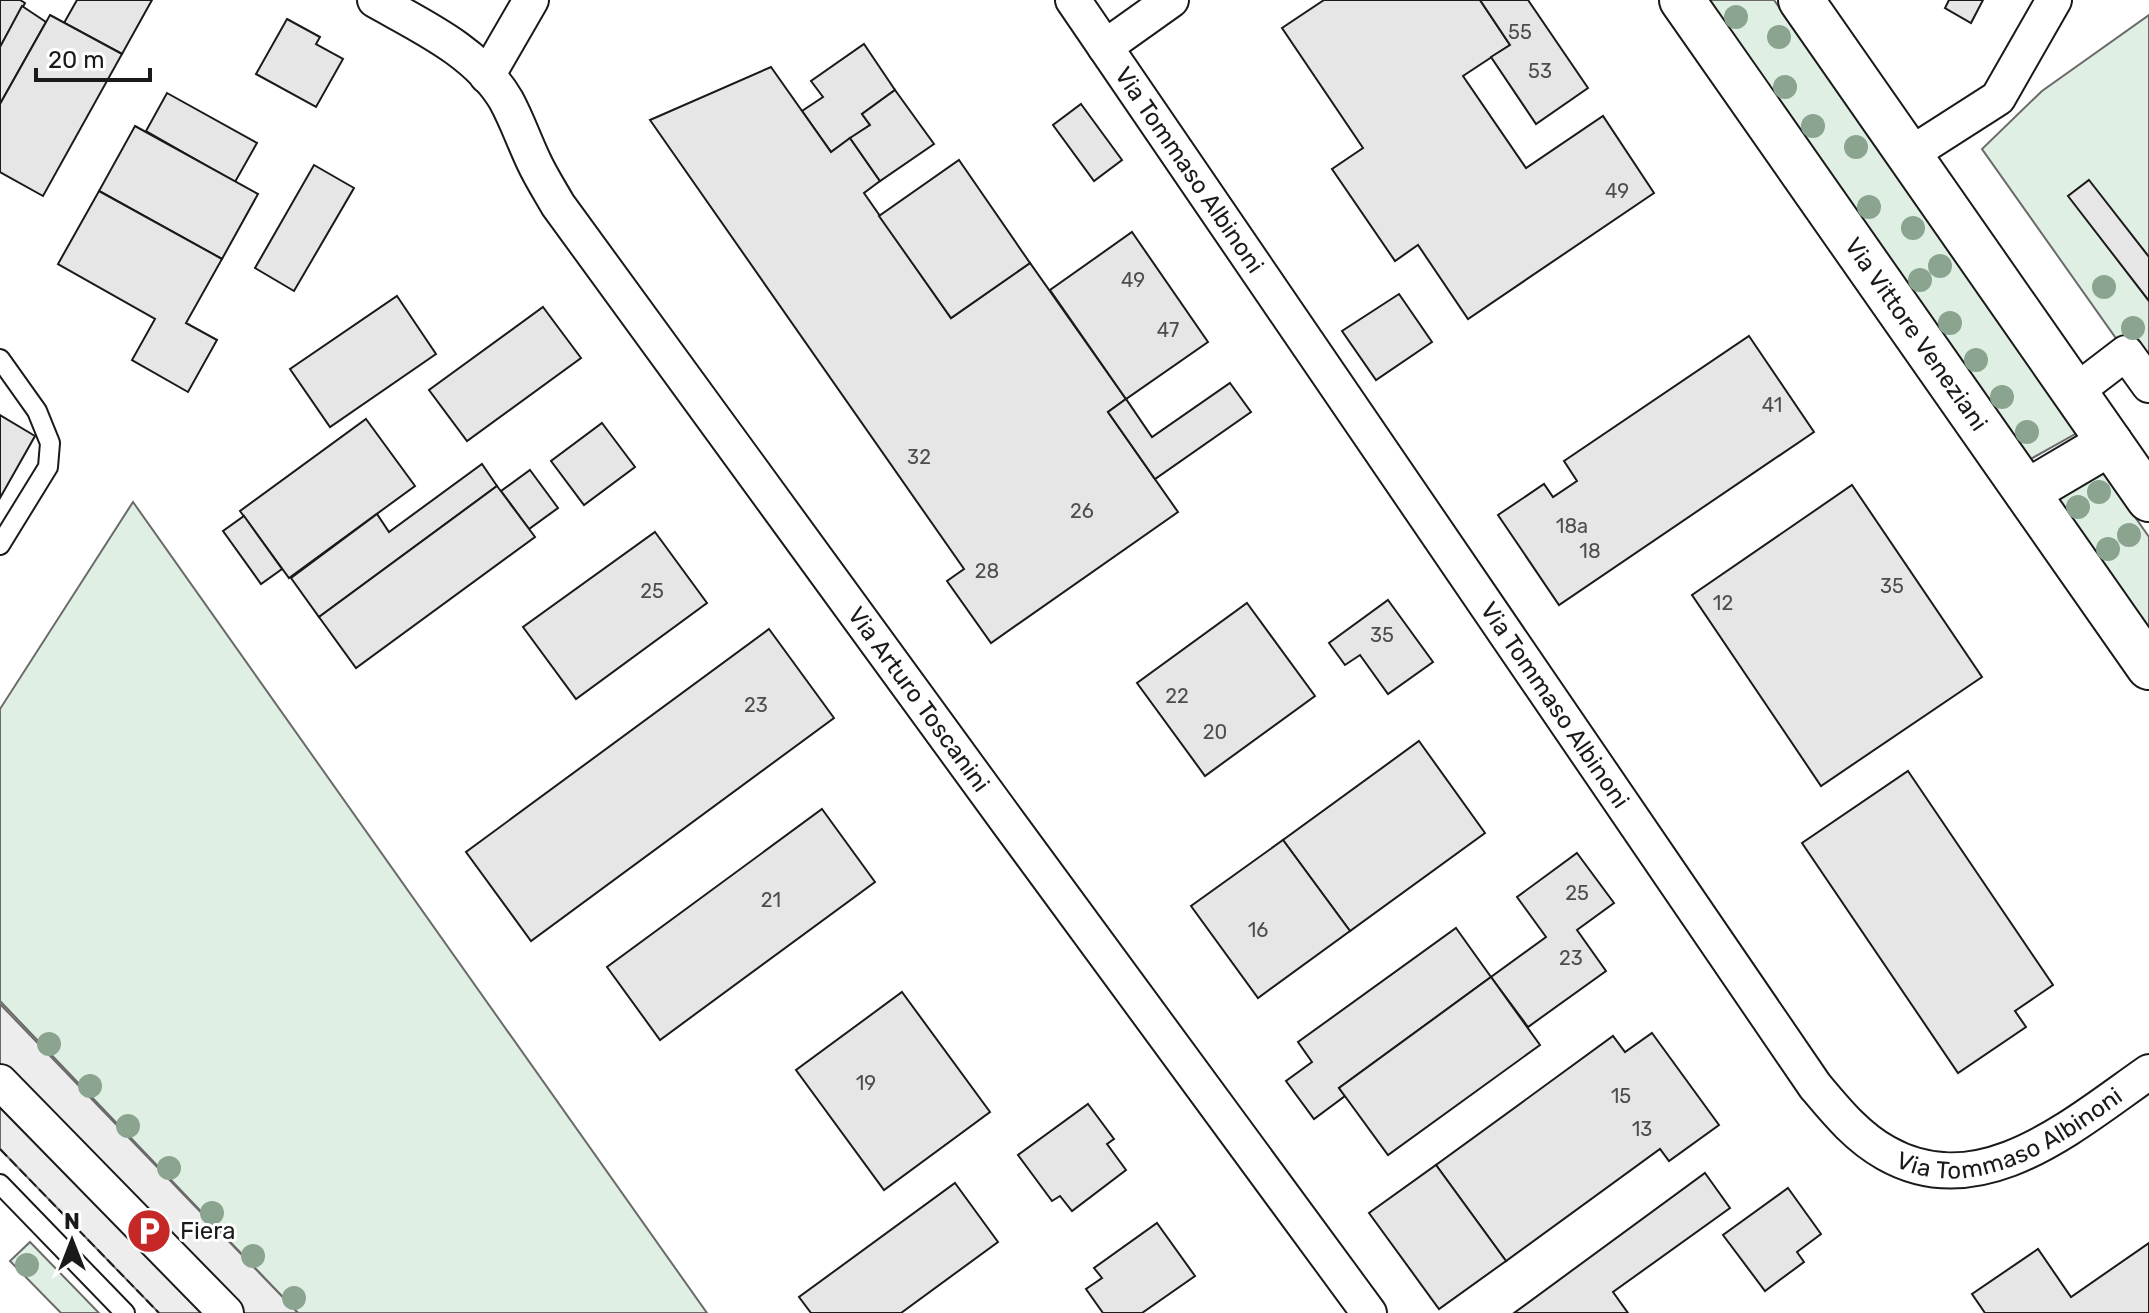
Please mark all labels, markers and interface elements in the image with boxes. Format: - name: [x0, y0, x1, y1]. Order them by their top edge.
- house number: 55: [1508, 20, 1532, 44]
- scale bar: [36, 32, 150, 82]
- text: 20 m: [48, 46, 105, 74]
- house number: 53: [1528, 59, 1552, 83]
- street label: Via Tommaso Albinoni: [1109, 62, 1269, 278]
- house number: 49: [1605, 179, 1629, 203]
- street label: Via Vittore Veneziani: [1839, 232, 1993, 436]
- house number: 49: [1121, 268, 1145, 292]
- house number: 47: [1157, 318, 1179, 342]
- house number: 41: [1762, 393, 1782, 417]
- house number: 32: [907, 445, 931, 469]
- house number: 26: [1070, 499, 1094, 523]
- house number: 18a: [1556, 514, 1588, 538]
- house number: 18: [1579, 539, 1601, 563]
- house number: 28: [975, 559, 999, 583]
- house number: 35: [1880, 574, 1904, 598]
- house number: 25: [640, 579, 664, 603]
- house number: 12: [1713, 591, 1733, 615]
- street label: Via Tommaso Albinoni: [1475, 597, 1635, 813]
- street label: Via Arturo Toscanini: [842, 601, 995, 797]
- house number: 35: [1370, 623, 1394, 647]
- house number: 22: [1165, 684, 1189, 708]
- house number: 23: [744, 693, 768, 717]
- house number: 20: [1203, 720, 1227, 744]
- house number: 25: [1565, 881, 1589, 905]
- house number: 21: [761, 888, 781, 912]
- house number: 16: [1248, 918, 1268, 942]
- house number: 23: [1559, 946, 1583, 970]
- house number: 19: [856, 1071, 876, 1095]
- street label: Via Tommaso Albinoni: [1892, 1082, 2127, 1185]
- house number: 15: [1611, 1084, 1631, 1108]
- house number: 13: [1632, 1117, 1652, 1141]
- north arrow: [32, 1201, 112, 1281]
- parking icon: Fiera: [125, 1207, 173, 1255]
- text: N: [64, 1208, 80, 1235]
- place label: Fiera: [180, 1217, 235, 1245]

